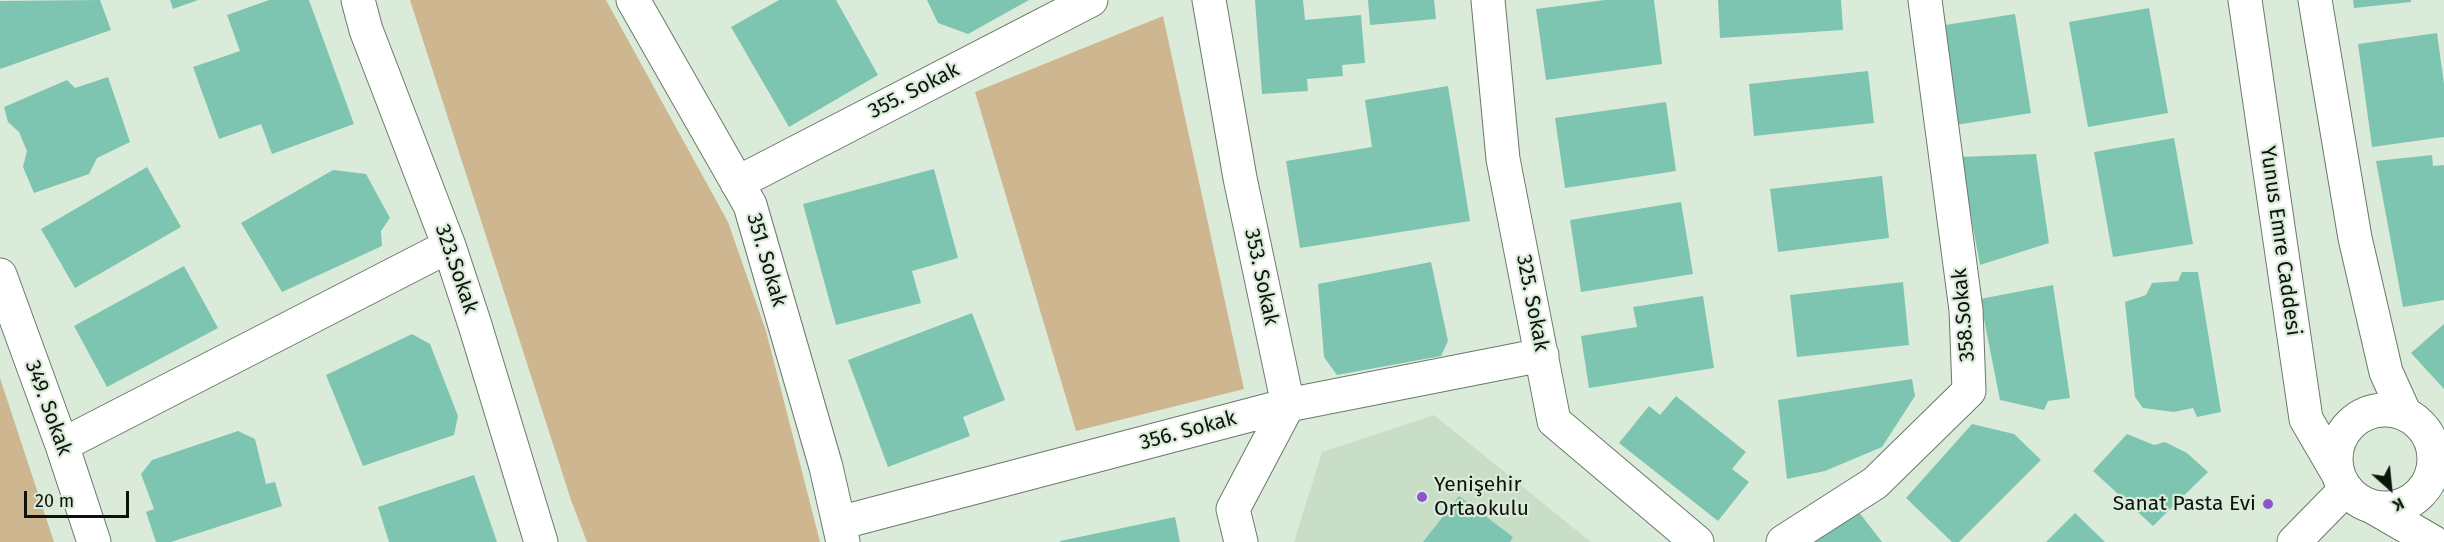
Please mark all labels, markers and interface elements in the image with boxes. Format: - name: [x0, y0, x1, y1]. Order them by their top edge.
- street label: 355. Sokak: [864, 57, 964, 125]
- street label: Yunus Emre Caddesi: [2254, 144, 2306, 338]
- street label: 351. Sokak: [741, 210, 791, 310]
- street label: 323.Sokak: [429, 221, 483, 317]
- street label: 353. Sokak: [1238, 226, 1284, 328]
- street label: 325. Sokak: [1510, 252, 1554, 354]
- street label: 358.Sokak: [1947, 267, 1981, 363]
- street label: 349. Sokak: [19, 357, 77, 459]
- street label: 356. Sokak: [1137, 406, 1239, 456]
- north arrow: [2360, 458, 2420, 518]
- place label: Yenişehir Ortaokulu: [1434, 472, 1529, 522]
- scale bar: [27, 479, 132, 517]
- text: 20 m: [35, 490, 74, 512]
- marker: Yenişehir Ortaokulu: [1415, 490, 1429, 504]
- place label: Sanat Pasta Evi: [2113, 491, 2256, 517]
- text: K: [2390, 494, 2407, 515]
- marker: Sanat Pasta Evi: [2261, 497, 2275, 511]

